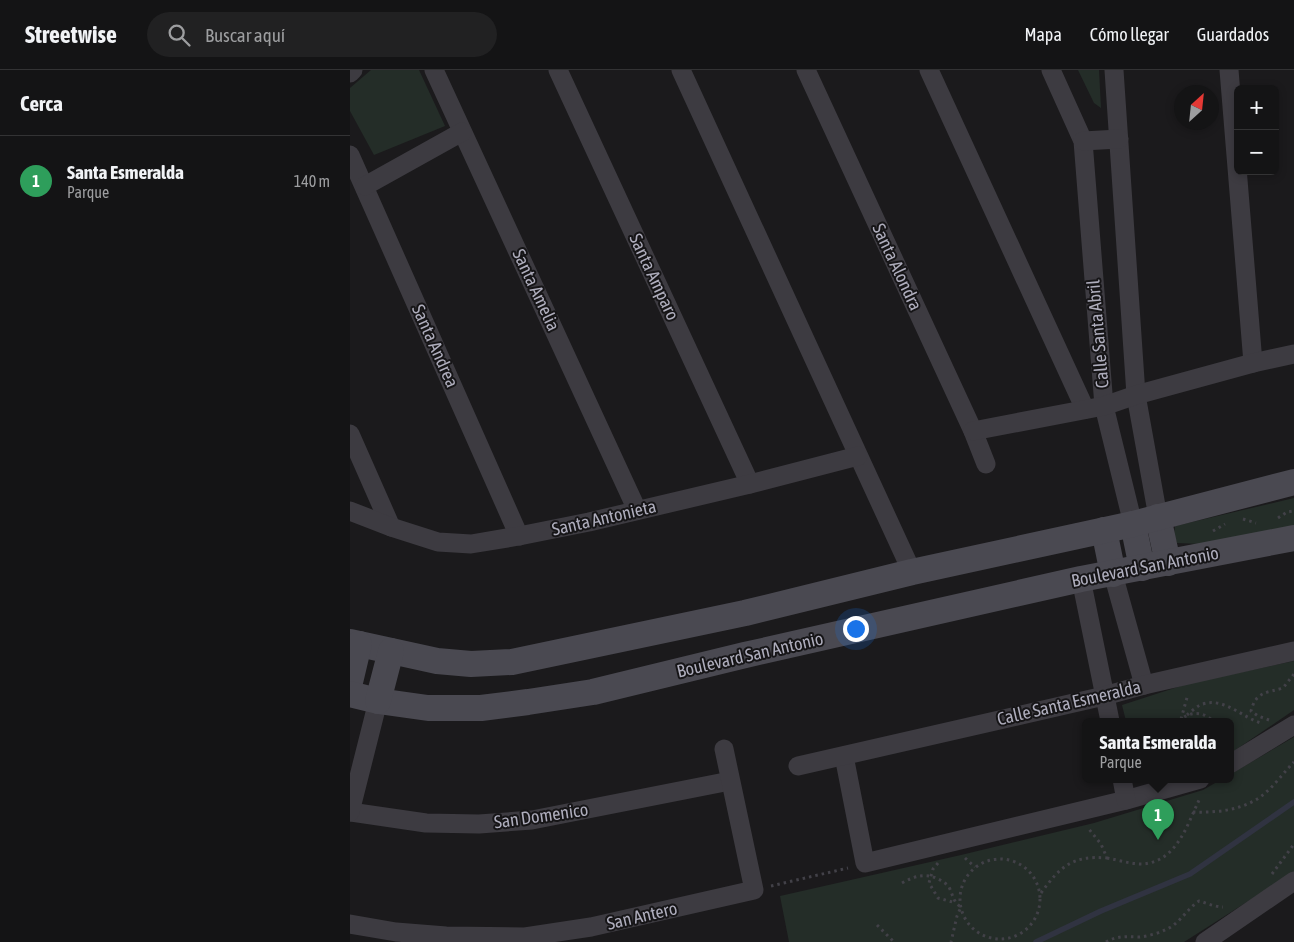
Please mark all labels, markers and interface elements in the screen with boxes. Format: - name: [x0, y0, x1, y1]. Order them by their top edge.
- search box: [147, 12, 497, 57]
- text: Streetwise: [25, 21, 117, 48]
- icon: search: [165, 21, 193, 49]
- text: Buscar aquí: [205, 24, 285, 46]
- text: Mapa: [1024, 24, 1062, 45]
- text: Cómo llegar: [1090, 24, 1169, 45]
- text: Guardados: [1197, 24, 1269, 45]
- north arrow: [1174, 85, 1219, 130]
- map controls: [1234, 85, 1279, 175]
- button: +: [1234, 85, 1279, 130]
- text: Cerca: [20, 91, 63, 115]
- button: −: [1234, 130, 1279, 175]
- text: Santa Esmeralda: [67, 161, 184, 183]
- text: 1: [32, 172, 40, 190]
- text: 140 m: [294, 172, 330, 190]
- text: Parque: [67, 183, 109, 201]
- street label: Santa Alondra: [868, 220, 927, 313]
- street label: Santa Amparo: [625, 230, 684, 323]
- street label: Santa Amelia: [508, 246, 565, 334]
- street label: Calle Santa Abril: [1082, 279, 1113, 389]
- street label: Santa Andrea: [408, 301, 463, 391]
- street label: Santa Antonieta: [550, 495, 658, 540]
- street label: Boulevard San Antonio: [1069, 542, 1220, 591]
- your location: [843, 616, 869, 642]
- street label: Boulevard San Antonio: [675, 627, 825, 682]
- street label: Calle Santa Esmeralda: [995, 676, 1143, 729]
- popup: [1082, 718, 1234, 783]
- text: Santa Esmeralda: [1100, 731, 1216, 753]
- text: Parque: [1100, 753, 1142, 771]
- street label: San Domenico: [493, 799, 589, 832]
- pin: 1: [1142, 799, 1174, 840]
- street label: San Antero: [605, 897, 679, 934]

